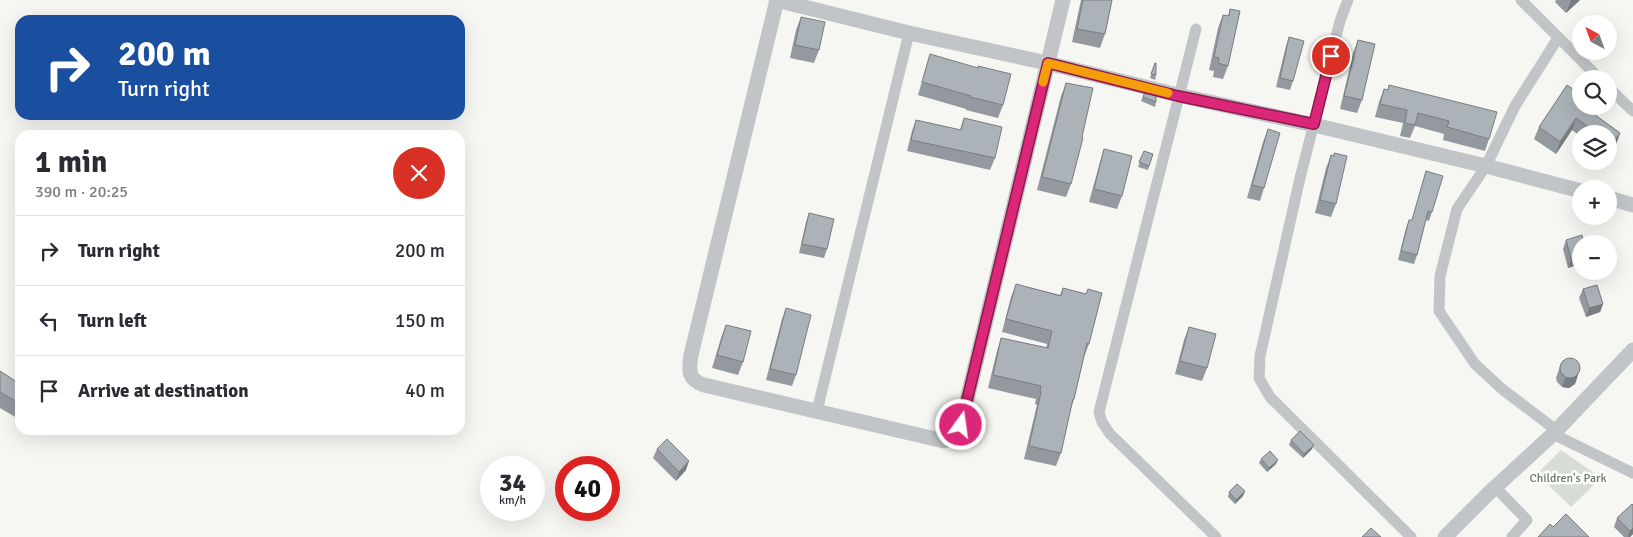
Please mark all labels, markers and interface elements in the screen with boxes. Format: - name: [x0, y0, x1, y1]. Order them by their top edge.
- north arrow: [1572, 15, 1618, 60]
- map controls: [1572, 15, 1617, 280]
- text: 200 m: [118, 32, 211, 75]
- icon: right: [35, 35, 100, 100]
- pin: [1310, 35, 1352, 77]
- icon: arrive: [1317, 42, 1345, 70]
- button: search: [1572, 70, 1617, 115]
- text: Turn right: [118, 75, 210, 102]
- button: layers: [1572, 125, 1617, 170]
- text: 1 min: [35, 144, 107, 181]
- button: close: [393, 147, 445, 199]
- button: +: [1572, 180, 1617, 225]
- text: 390 m · 20:25: [35, 182, 128, 202]
- button: −: [1572, 235, 1617, 280]
- icon: right: [35, 237, 63, 265]
- text: Turn right: [78, 239, 160, 263]
- text: 200 m: [395, 239, 445, 263]
- icon: left: [35, 307, 63, 335]
- text: Turn left: [78, 309, 147, 333]
- text: 150 m: [395, 309, 445, 333]
- icon: arrive: [35, 377, 63, 405]
- text: Arrive at destination: [78, 379, 249, 403]
- text: 40 m: [405, 379, 445, 403]
- position arrow: [934, 398, 986, 450]
- speed limit sign: 40: [555, 456, 620, 521]
- text: 34: [499, 467, 526, 498]
- park label: Children's Park: [1530, 471, 1607, 486]
- text: km/h: [499, 493, 526, 508]

